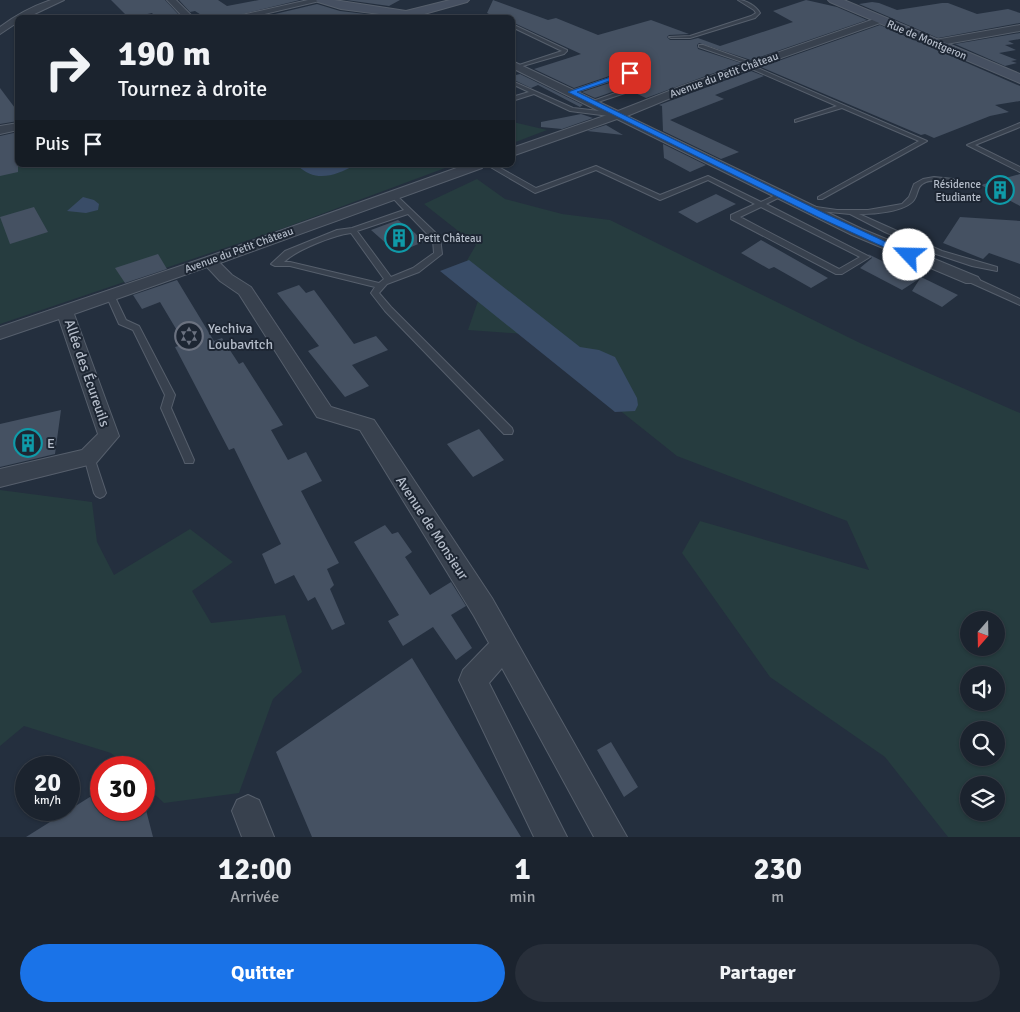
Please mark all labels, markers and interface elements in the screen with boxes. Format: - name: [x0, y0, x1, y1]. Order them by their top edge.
- street label: Rue de Montgeron: [885, 17, 969, 63]
- text: 190 m: [118, 32, 211, 75]
- icon: right: [35, 35, 100, 100]
- street label: Avenue du Petit Château: [668, 49, 780, 101]
- pin: [609, 52, 651, 94]
- icon: arrive: [616, 59, 644, 87]
- text: Tournez à droite: [118, 75, 267, 102]
- icon: arrive: [79, 130, 107, 158]
- text: Puis: [35, 132, 69, 156]
- building icon: Résidence Etudiante: [985, 175, 1015, 205]
- place label: Résidence Etudiante: [933, 178, 981, 204]
- building icon: Petit Château: [384, 223, 414, 253]
- street label: Avenue du Petit Château: [183, 224, 295, 276]
- position arrow: [882, 228, 934, 280]
- place label: Petit Château: [418, 232, 482, 245]
- street label: Allée des Écureuils: [61, 317, 113, 429]
- place label: Yechiva Loubavitch: [208, 320, 273, 353]
- synagogue icon: Yechiva Loubavitch: [174, 321, 204, 351]
- building icon: E: [13, 428, 43, 458]
- place label: E: [47, 435, 55, 452]
- street label: Avenue de Monsieur: [392, 473, 472, 584]
- north arrow: [960, 611, 1005, 656]
- map controls: [960, 611, 1005, 821]
- button: sound: [960, 666, 1005, 711]
- button: search: [960, 721, 1005, 766]
- speed limit sign: 30: [90, 756, 155, 821]
- text: 20: [34, 767, 61, 798]
- button: layers: [960, 776, 1005, 821]
- text: km/h: [34, 793, 61, 808]
- text: 12:00: [218, 851, 292, 888]
- text: 1: [514, 851, 531, 888]
- text: 230: [753, 851, 802, 888]
- text: Arrivée: [230, 887, 279, 907]
- text: min: [510, 887, 535, 907]
- text: m: [771, 887, 784, 907]
- button: Quitter: [20, 944, 505, 1002]
- button: Partager: [515, 944, 1000, 1002]

